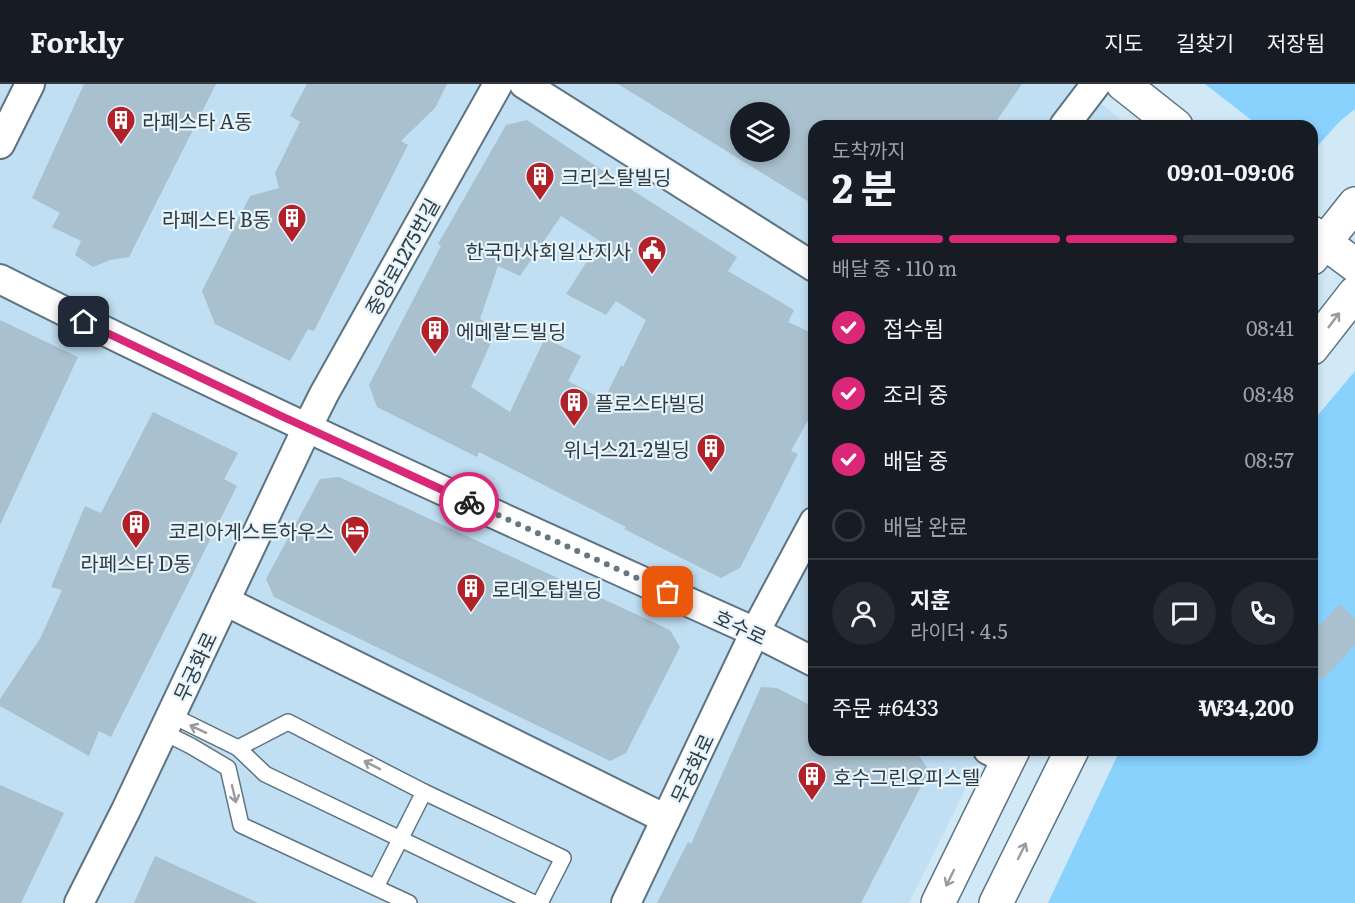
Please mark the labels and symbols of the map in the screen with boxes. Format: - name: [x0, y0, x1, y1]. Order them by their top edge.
- building icon: 라페스타 A동: [105, 104, 137, 146]
- place label: 라페스타 A동: [142, 105, 253, 135]
- building icon: 크리스탈빌딩: [524, 160, 556, 202]
- place label: 크리스탈빌딩: [561, 161, 671, 191]
- street label: 중앙로1275번길: [356, 192, 446, 320]
- building icon: 라페스타 B동: [276, 202, 308, 244]
- place label: 라페스타 B동: [162, 203, 271, 233]
- public building icon: 한국마사회일산지사: [636, 234, 668, 276]
- place label: 한국마사회일산지사: [465, 235, 631, 265]
- pin: [58, 296, 109, 347]
- one-way arrow: [1327, 313, 1340, 329]
- building icon: 에메랄드빌딩: [419, 314, 451, 356]
- place label: 에메랄드빌딩: [456, 315, 566, 345]
- building icon: 플로스타빌딩: [558, 386, 590, 428]
- place label: 플로스타빌딩: [595, 387, 705, 417]
- building icon: 위너스21-2빌딩: [695, 432, 727, 474]
- place label: 위너스21-2빌딩: [563, 433, 690, 463]
- courier: [439, 472, 499, 532]
- building icon: 라페스타 D동: [120, 508, 152, 550]
- hotel icon: 코리아게스트하우스: [339, 514, 371, 556]
- place label: 코리아게스트하우스: [168, 515, 334, 545]
- place label: 라페스타 D동: [80, 547, 192, 577]
- pin: [642, 566, 693, 617]
- building icon: 로데오탑빌딩: [455, 572, 487, 614]
- place label: 로데오탑빌딩: [492, 573, 602, 603]
- street label: 호수로: [710, 601, 772, 651]
- street label: 무궁화로: [165, 626, 223, 706]
- one-way arrow: [189, 722, 207, 734]
- street label: 무궁화로: [662, 728, 720, 808]
- one-way arrow: [363, 759, 381, 771]
- building icon: 호수그린오피스텔: [796, 760, 828, 802]
- place label: 호수그린오피스텔: [833, 761, 980, 791]
- one-way arrow: [228, 784, 240, 803]
- one-way arrow: [1016, 842, 1028, 860]
- one-way arrow: [944, 869, 956, 887]

